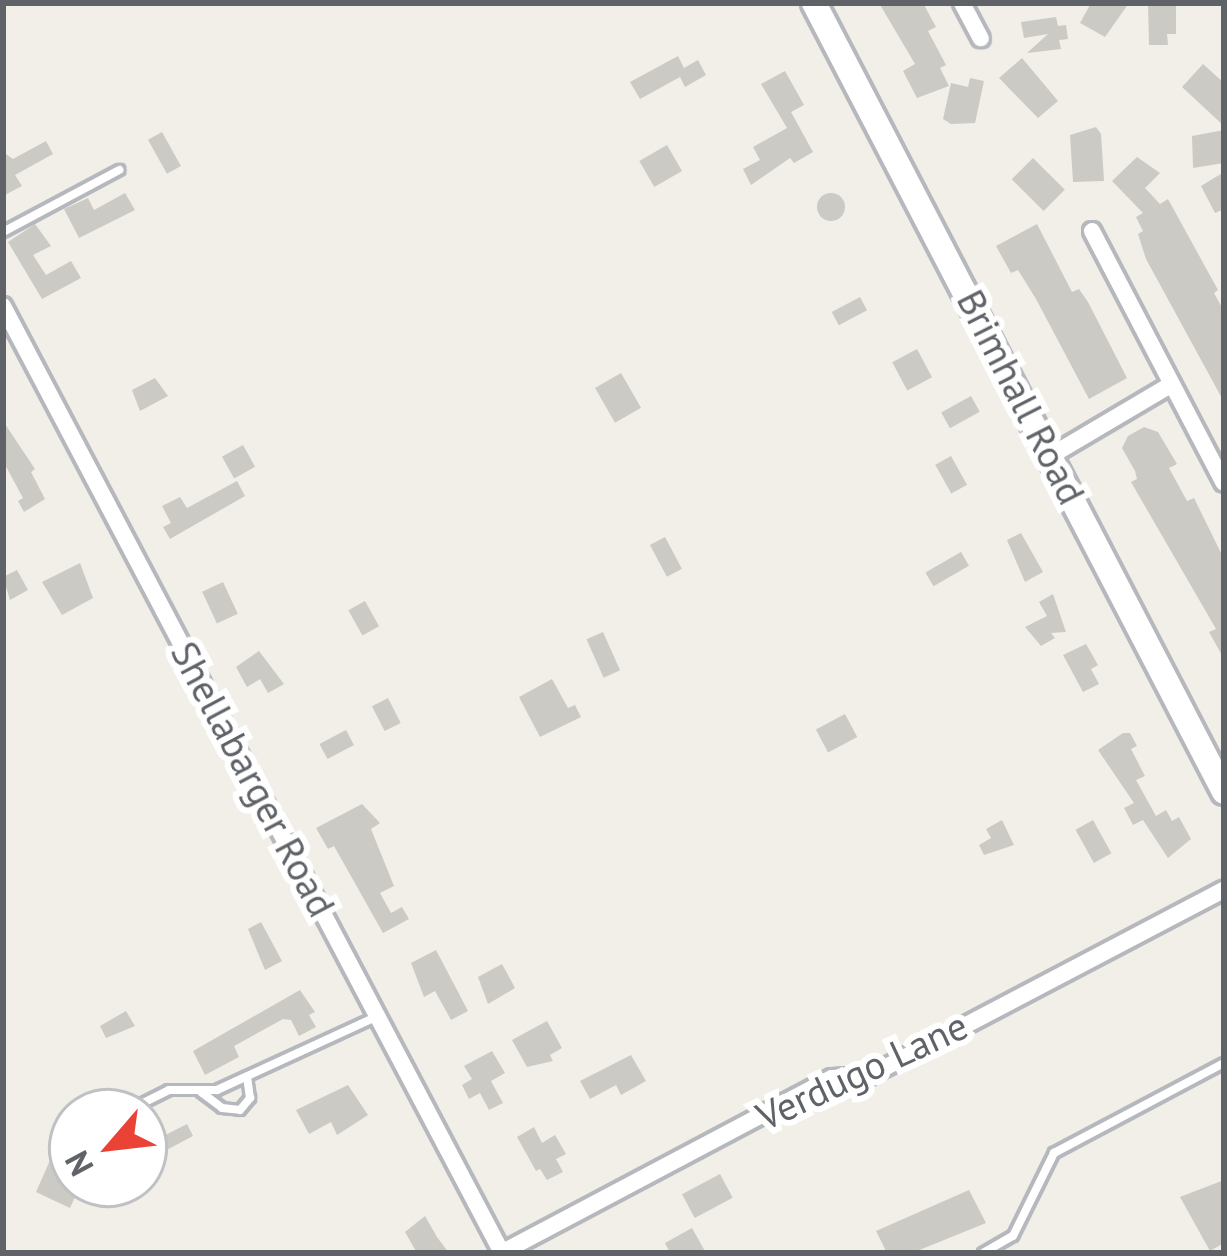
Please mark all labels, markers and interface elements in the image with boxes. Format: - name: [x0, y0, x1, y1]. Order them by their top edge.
- street label: Brimhall Road: [947, 282, 1095, 512]
- street label: Shellabarger Road: [161, 634, 345, 924]
- street label: Verdugo Lane: [749, 1002, 975, 1140]
- north arrow: [48, 1088, 168, 1208]
- text: N: [54, 1144, 102, 1183]

